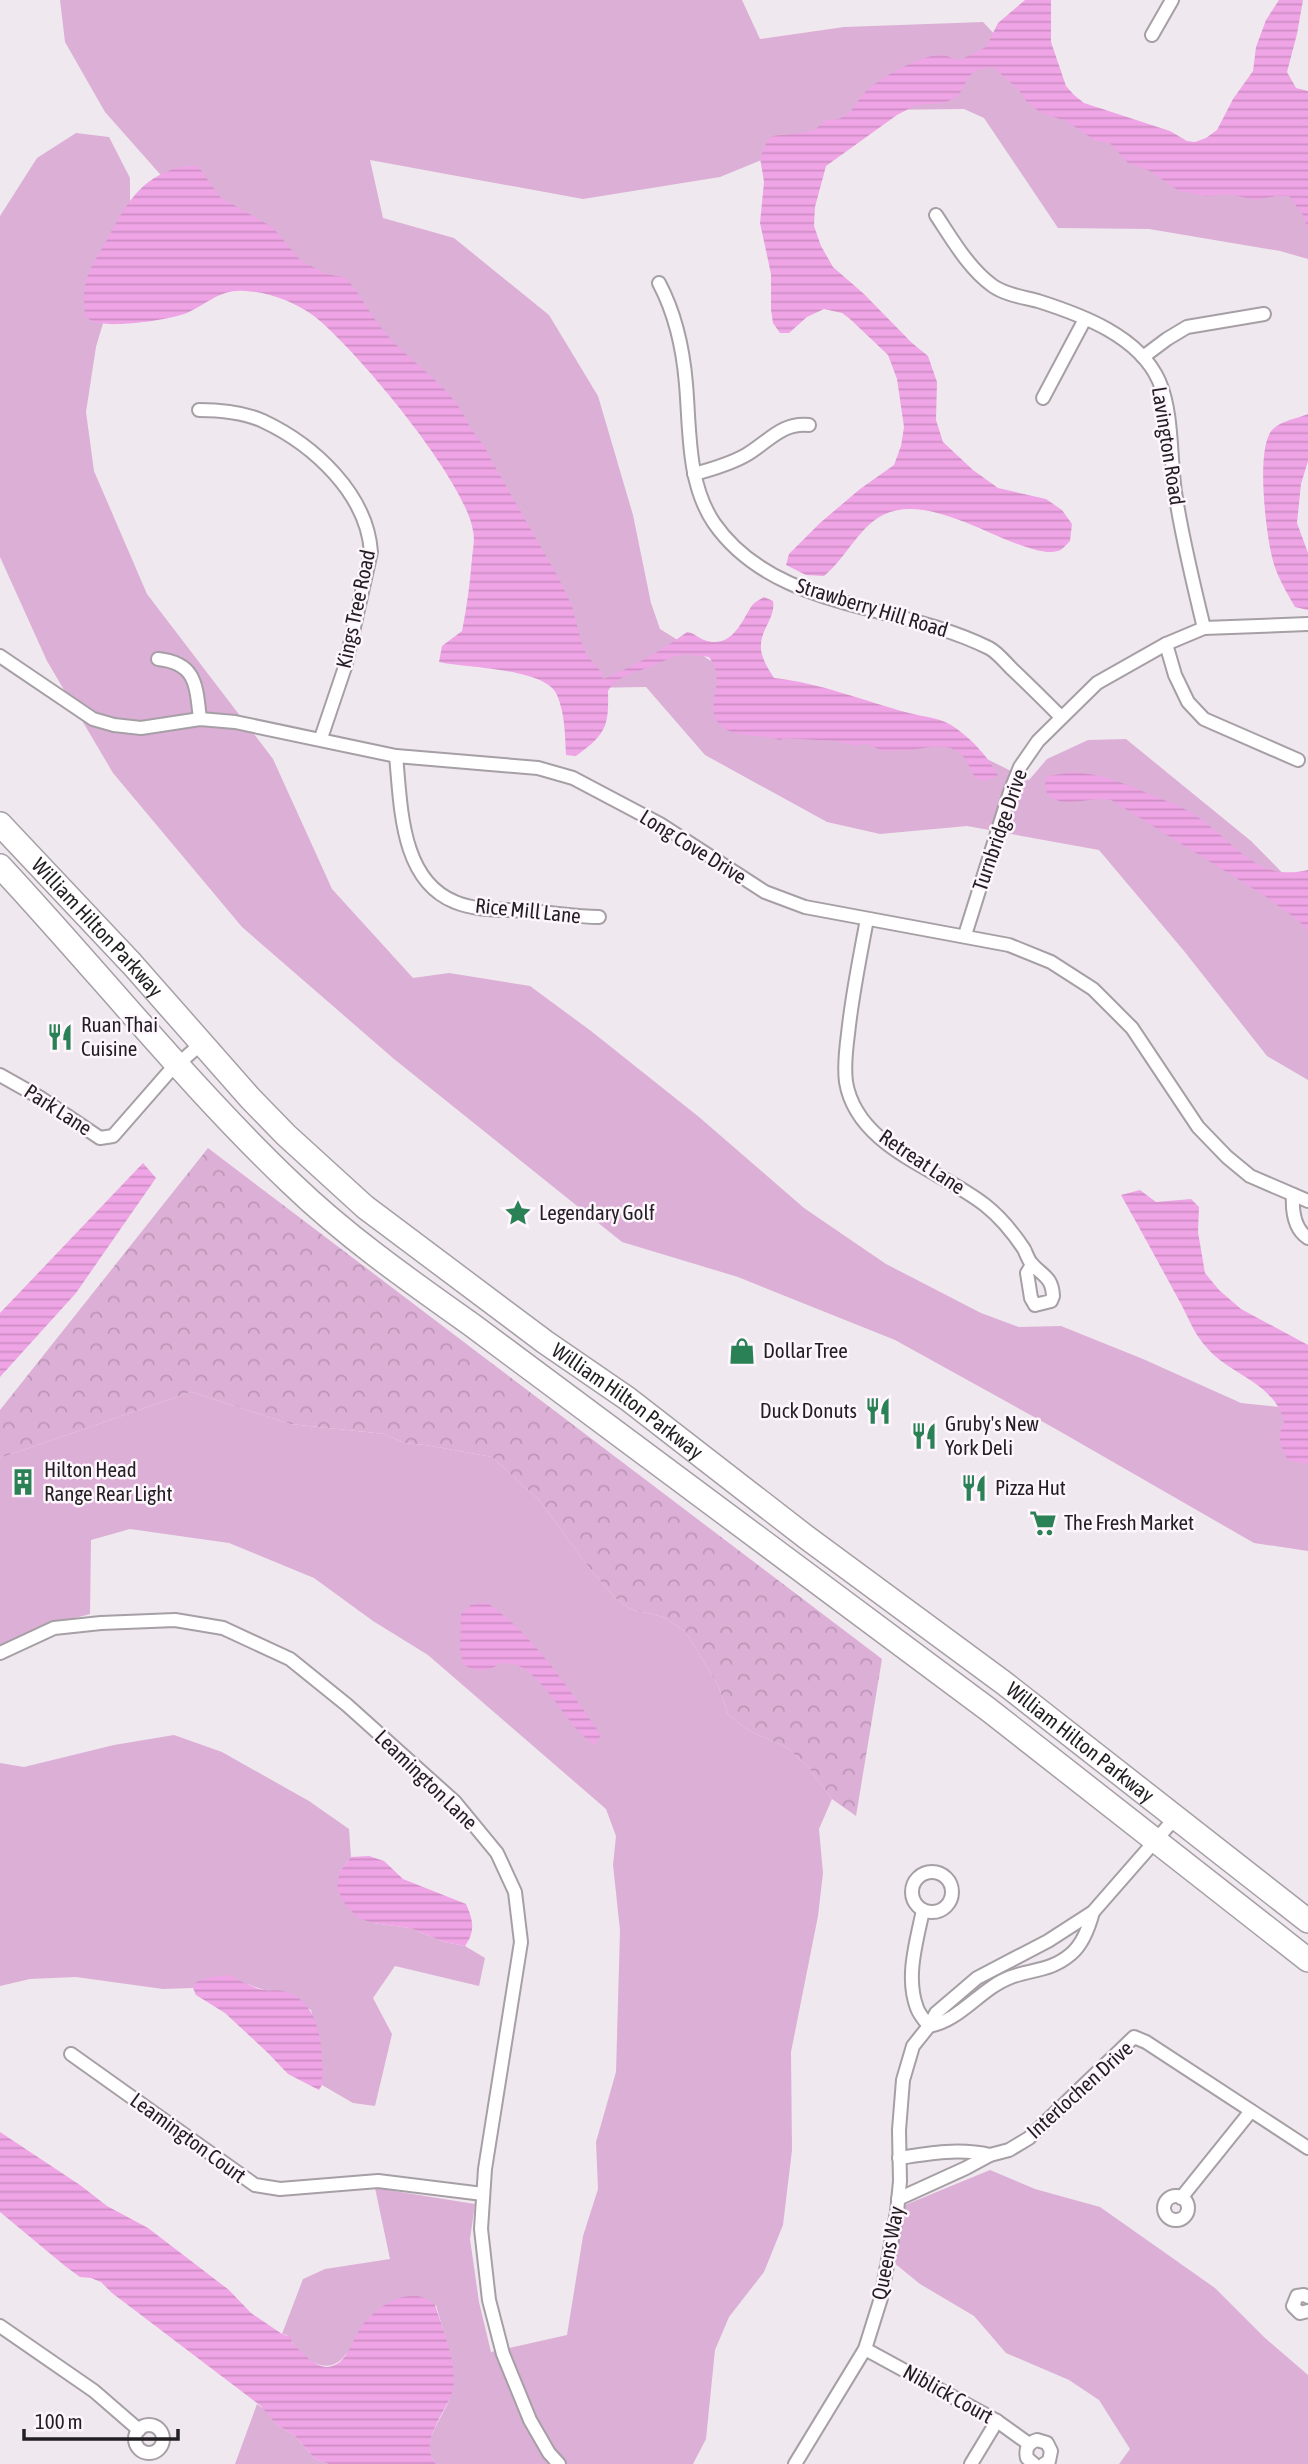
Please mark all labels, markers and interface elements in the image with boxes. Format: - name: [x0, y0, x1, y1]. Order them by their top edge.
- street label: Lavington Road: [1148, 385, 1190, 507]
- street label: Kings Tree Road: [331, 547, 379, 670]
- street label: Strawberry Hill Road: [793, 573, 951, 642]
- street label: Turnbridge Drive: [967, 766, 1031, 894]
- street label: Long Cove Drive: [636, 804, 751, 888]
- street label: William Hilton Parkway: [27, 853, 169, 1002]
- street label: Rice Mill Lane: [474, 893, 582, 927]
- place label: Ruan Thai Cuisine: [81, 1012, 158, 1060]
- restaurant icon: Ruan Thai Cuisine: [45, 1022, 75, 1052]
- street label: Park Lane: [20, 1079, 97, 1140]
- street label: Retreat Lane: [875, 1124, 970, 1199]
- place icon: Legendary Golf: [503, 1198, 533, 1228]
- place label: Legendary Golf: [539, 1200, 655, 1224]
- shop icon: Dollar Tree: [727, 1336, 757, 1366]
- street label: William Hilton Parkway: [548, 1337, 708, 1464]
- place label: Dollar Tree: [763, 1338, 848, 1362]
- restaurant icon: Duck Donuts: [863, 1396, 893, 1426]
- place label: Duck Donuts: [760, 1398, 857, 1422]
- place label: Gruby's New York Deli: [945, 1411, 1039, 1459]
- restaurant icon: Gruby's New York Deli: [909, 1421, 939, 1451]
- place label: Hilton Head Range Rear Light: [44, 1457, 173, 1505]
- building icon: Hilton Head Range Rear Light: [8, 1467, 38, 1497]
- restaurant icon: Pizza Hut: [959, 1473, 989, 1503]
- place label: Pizza Hut: [995, 1475, 1066, 1499]
- supermarket icon: The Fresh Market: [1028, 1508, 1058, 1538]
- place label: The Fresh Market: [1064, 1510, 1194, 1534]
- street label: William Hilton Parkway: [1002, 1676, 1160, 1807]
- street label: Leamington Lane: [371, 1724, 483, 1834]
- street label: Interlochen Drive: [1022, 2036, 1137, 2143]
- street label: Leamington Court: [126, 2087, 251, 2187]
- street label: Queens Way: [866, 2204, 908, 2302]
- street label: Niblick Court: [899, 2359, 998, 2428]
- scale bar: [24, 2398, 178, 2442]
- text: 100 m: [35, 2409, 83, 2433]

